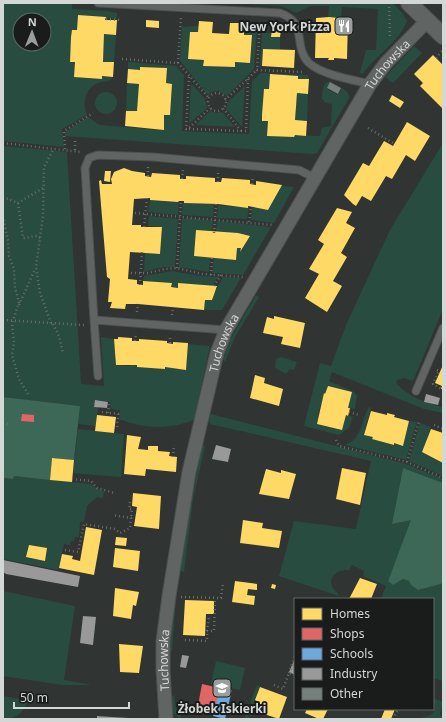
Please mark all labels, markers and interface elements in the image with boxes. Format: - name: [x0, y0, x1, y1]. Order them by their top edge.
- north arrow: [12, 12, 52, 52]
- text: N: [28, 14, 37, 29]
- restaurant icon: New York Pizza: [333, 15, 355, 37]
- place label: New York Pizza: [240, 18, 330, 35]
- street label: Tuchowska: [360, 35, 413, 93]
- street label: Tuchowska: [204, 310, 242, 374]
- legend: [294, 598, 434, 710]
- text: Homes: [330, 605, 370, 622]
- text: Shops: [330, 625, 365, 642]
- street label: Tuchowska: [154, 628, 173, 692]
- text: Schools: [330, 645, 373, 662]
- text: Industry: [330, 665, 378, 682]
- school or university icon: Żłobek Iskierki: [211, 677, 233, 699]
- scale bar: [14, 684, 129, 710]
- text: Other: [330, 685, 363, 702]
- text: 50 m: [20, 689, 48, 706]
- place label: Żłobek Iskierki: [178, 700, 266, 717]

